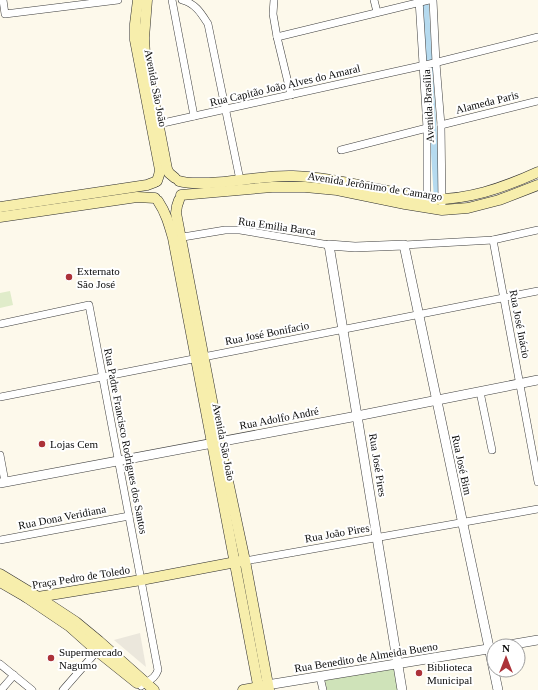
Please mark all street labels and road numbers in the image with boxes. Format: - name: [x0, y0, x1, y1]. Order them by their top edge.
- street label: Avenida São João: [143, 48, 169, 128]
- street label: Rua Capitão João Alves do Amaral: [208, 62, 362, 108]
- street label: Avenida Brasília: [420, 69, 436, 143]
- street label: Alameda Paris: [454, 88, 520, 116]
- street label: Avenida Jerônimo de Camargo: [307, 169, 444, 203]
- street label: Rua Emilia Barca: [237, 215, 317, 237]
- street label: Rua José Inácio: [507, 289, 533, 360]
- street label: Rua José Bonifacio: [224, 319, 311, 347]
- street label: Rua Padre Francisco Rodrigues dos Santos: [102, 347, 150, 535]
- street label: Avenida São João: [211, 402, 237, 482]
- street label: Rua Adolfo André: [238, 404, 320, 432]
- street label: Rua José Pires: [367, 432, 389, 498]
- street label: Rua José Bim: [450, 434, 474, 497]
- street label: Rua Dona Veridiana: [17, 503, 107, 531]
- street label: Rua João Pires: [304, 521, 370, 545]
- street label: Praça Pedro de Toledo: [31, 563, 131, 591]
- street label: Rua Benedito de Almeida Bueno: [294, 640, 439, 674]

